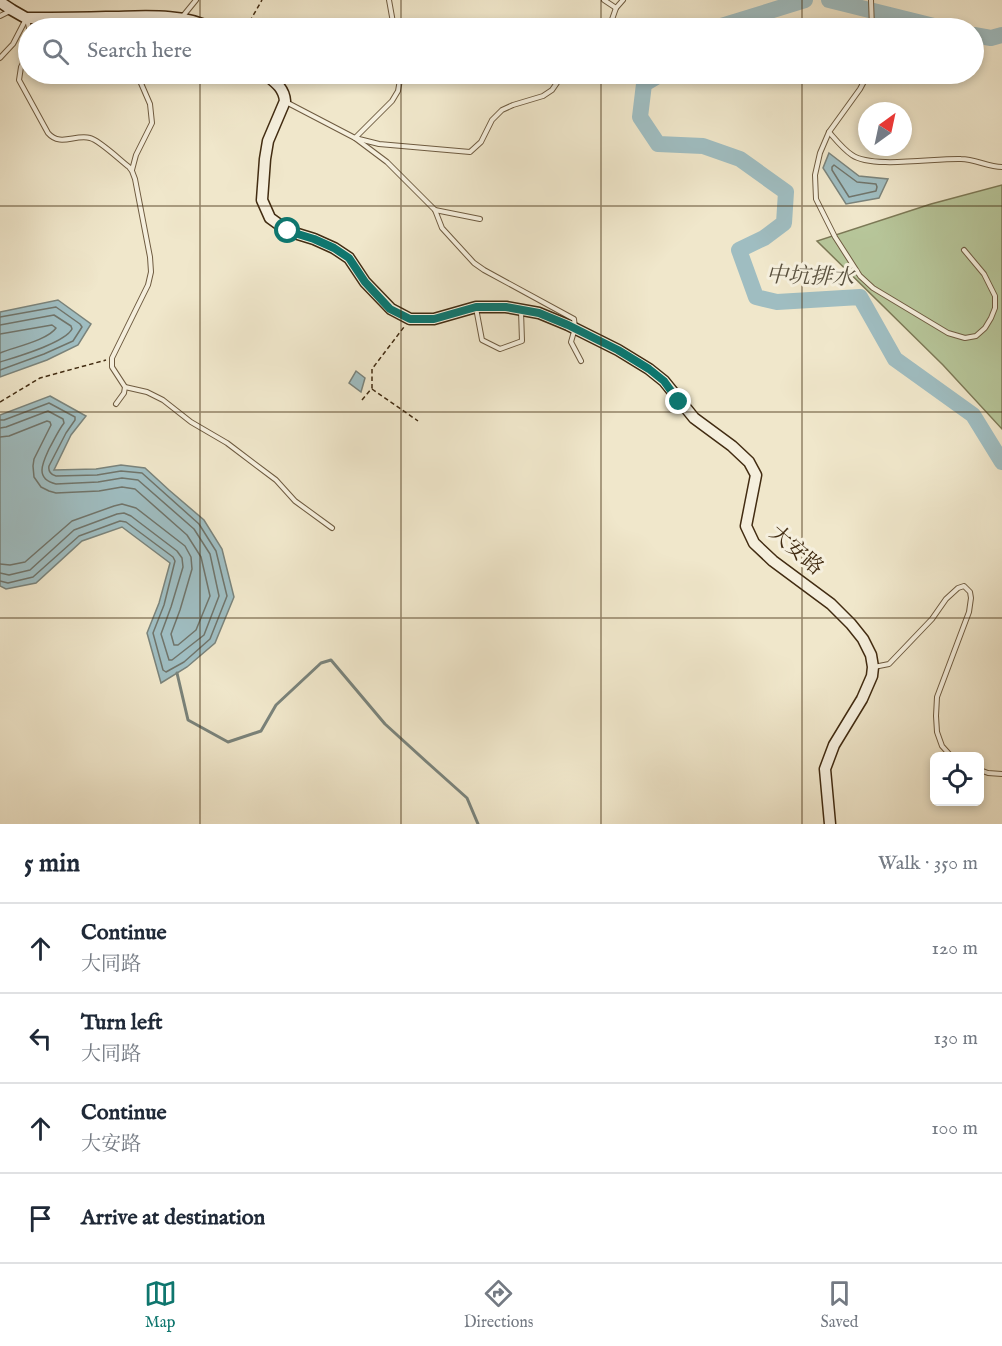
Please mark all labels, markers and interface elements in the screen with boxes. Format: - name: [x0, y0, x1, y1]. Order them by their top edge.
- search box: [18, 18, 984, 84]
- icon: search: [39, 35, 72, 68]
- text: Search here: [87, 37, 192, 65]
- north arrow: [858, 102, 912, 156]
- route start: [274, 217, 300, 243]
- water label: 中坑排水: [766, 261, 856, 293]
- route end: [665, 388, 691, 414]
- street label: 大安路: [763, 520, 829, 582]
- map controls: [930, 752, 984, 806]
- button: locate: [930, 752, 984, 806]
- text: 5 min: [24, 847, 80, 880]
- text: Walk · 350 m: [878, 851, 978, 876]
- text: Continue: [81, 919, 167, 947]
- icon: ahead: [24, 932, 57, 965]
- text: 120 m: [932, 936, 978, 961]
- text: 大同路: [81, 952, 141, 977]
- text: Turn left: [81, 1009, 163, 1037]
- icon: left: [24, 1022, 57, 1055]
- text: 130 m: [933, 1026, 978, 1051]
- text: 大同路: [81, 1042, 141, 1067]
- text: Continue: [81, 1099, 167, 1127]
- icon: ahead: [24, 1112, 57, 1145]
- text: 100 m: [931, 1116, 978, 1141]
- text: 大安路: [81, 1132, 141, 1157]
- icon: arrive: [24, 1202, 57, 1235]
- text: Arrive at destination: [81, 1204, 265, 1232]
- tab: Map: [144, 1277, 177, 1333]
- tab: Directions: [464, 1277, 533, 1333]
- tab: Saved: [821, 1277, 858, 1333]

